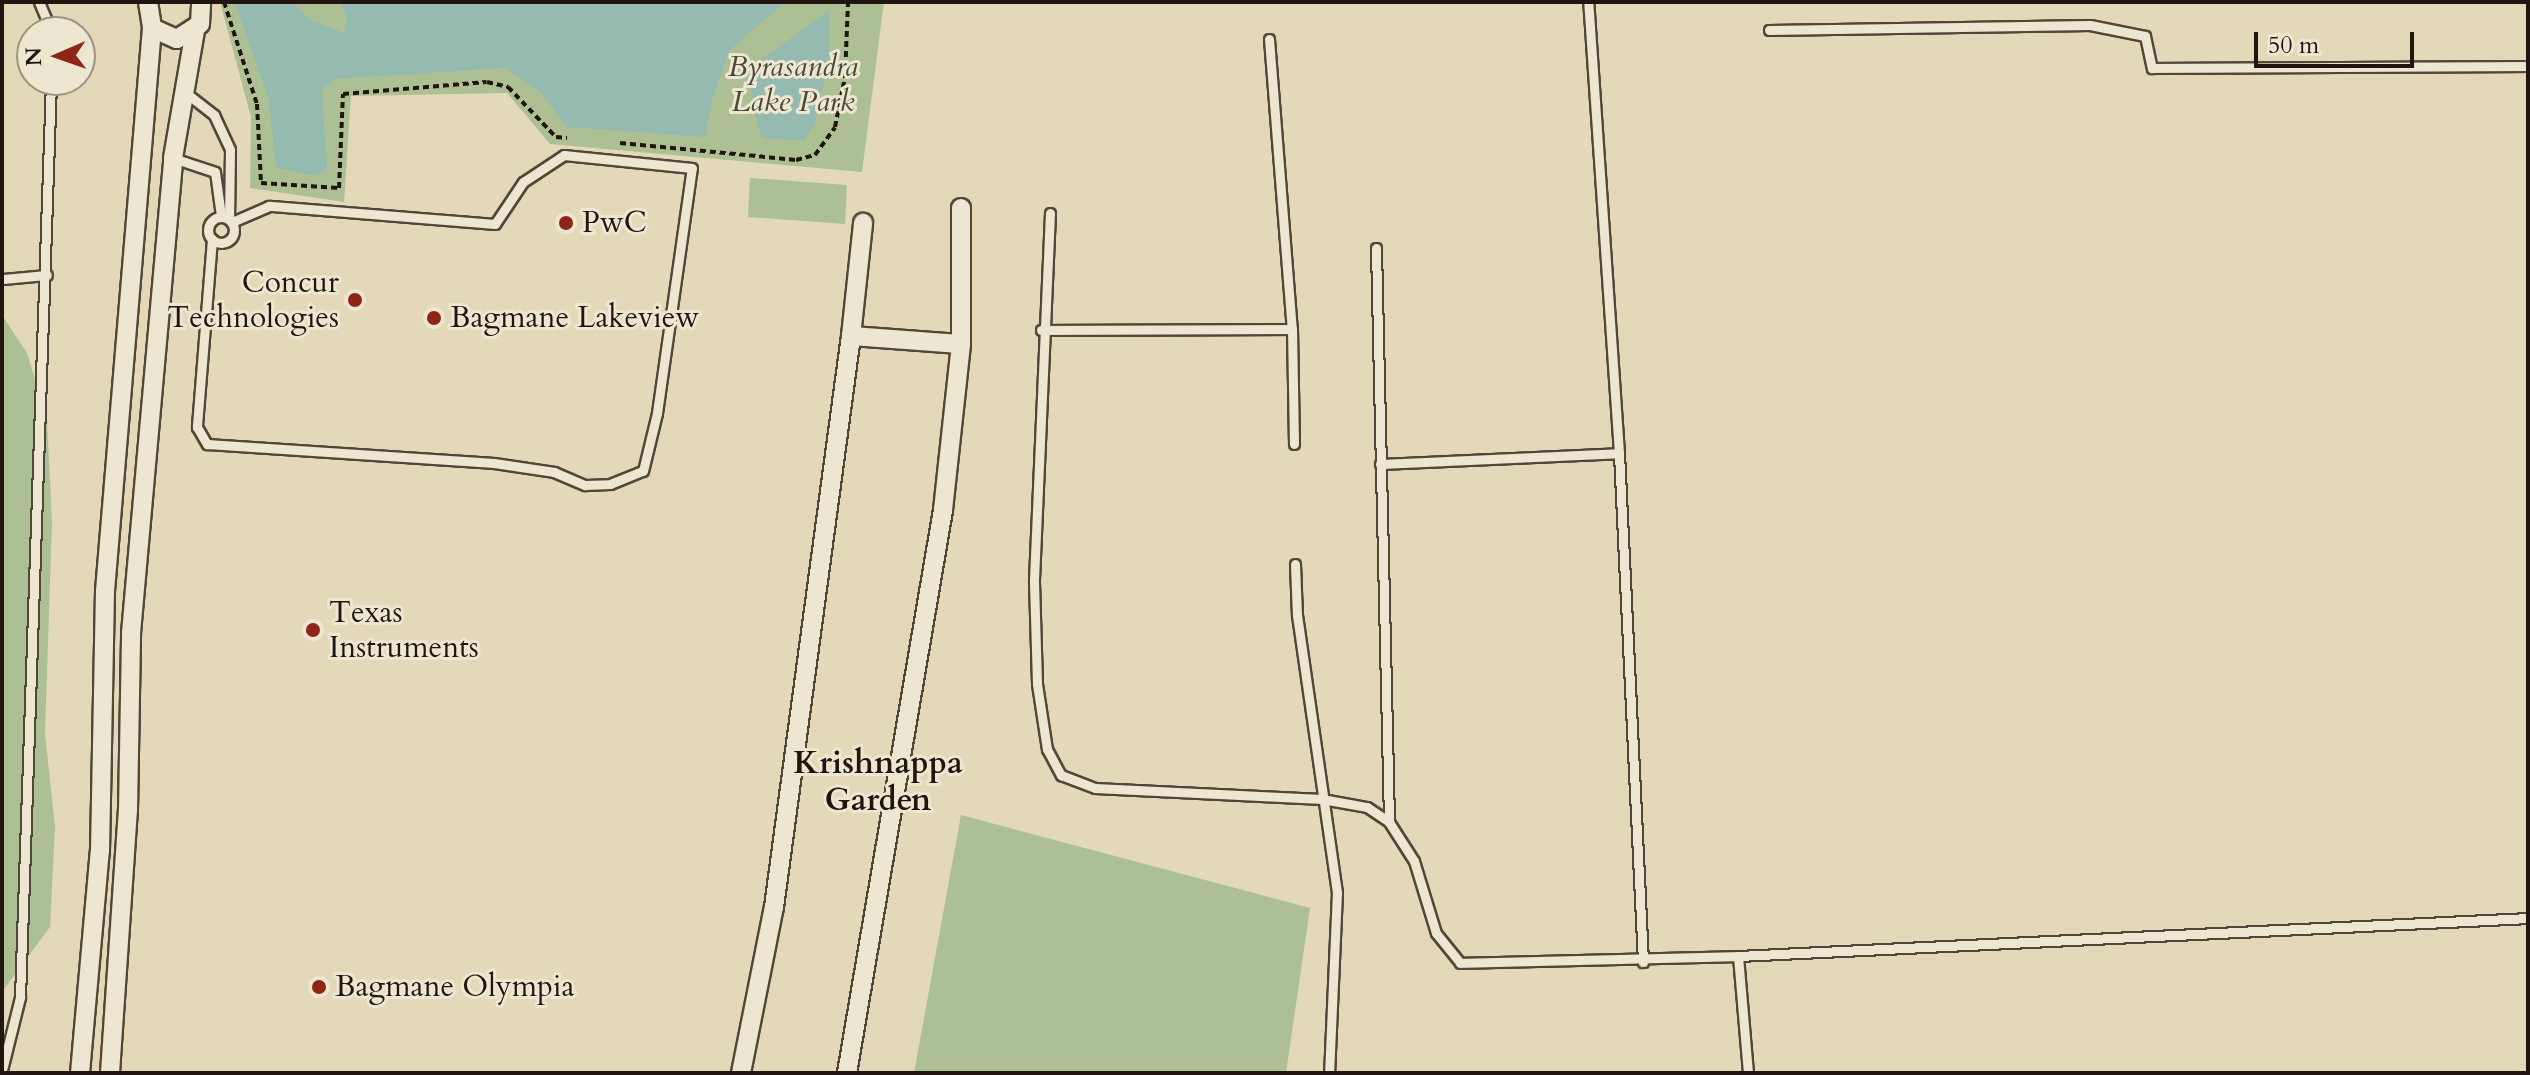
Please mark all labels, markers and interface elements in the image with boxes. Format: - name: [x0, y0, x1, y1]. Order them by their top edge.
- north arrow: [16, 16, 96, 96]
- scale bar: [2258, 16, 2418, 66]
- text: 50 m: [2268, 29, 2319, 62]
- text: N: [19, 47, 49, 67]
- park label: Byrasandra Lake Park: [728, 49, 858, 120]
- place label: PwC: [582, 205, 647, 241]
- marker: PwC: [557, 214, 575, 232]
- place label: Concur Technologies: [167, 265, 339, 336]
- marker: Concur Technologies: [346, 291, 364, 309]
- place label: Bagmane Lakeview: [450, 300, 699, 336]
- marker: Bagmane Lakeview: [425, 309, 443, 327]
- place label: Texas Instruments: [329, 595, 479, 666]
- marker: Texas Instruments: [304, 621, 322, 639]
- district label: Krishnappa Garden: [793, 745, 963, 820]
- place label: Bagmane Olympia: [335, 969, 574, 1005]
- marker: Bagmane Olympia: [310, 978, 328, 996]

